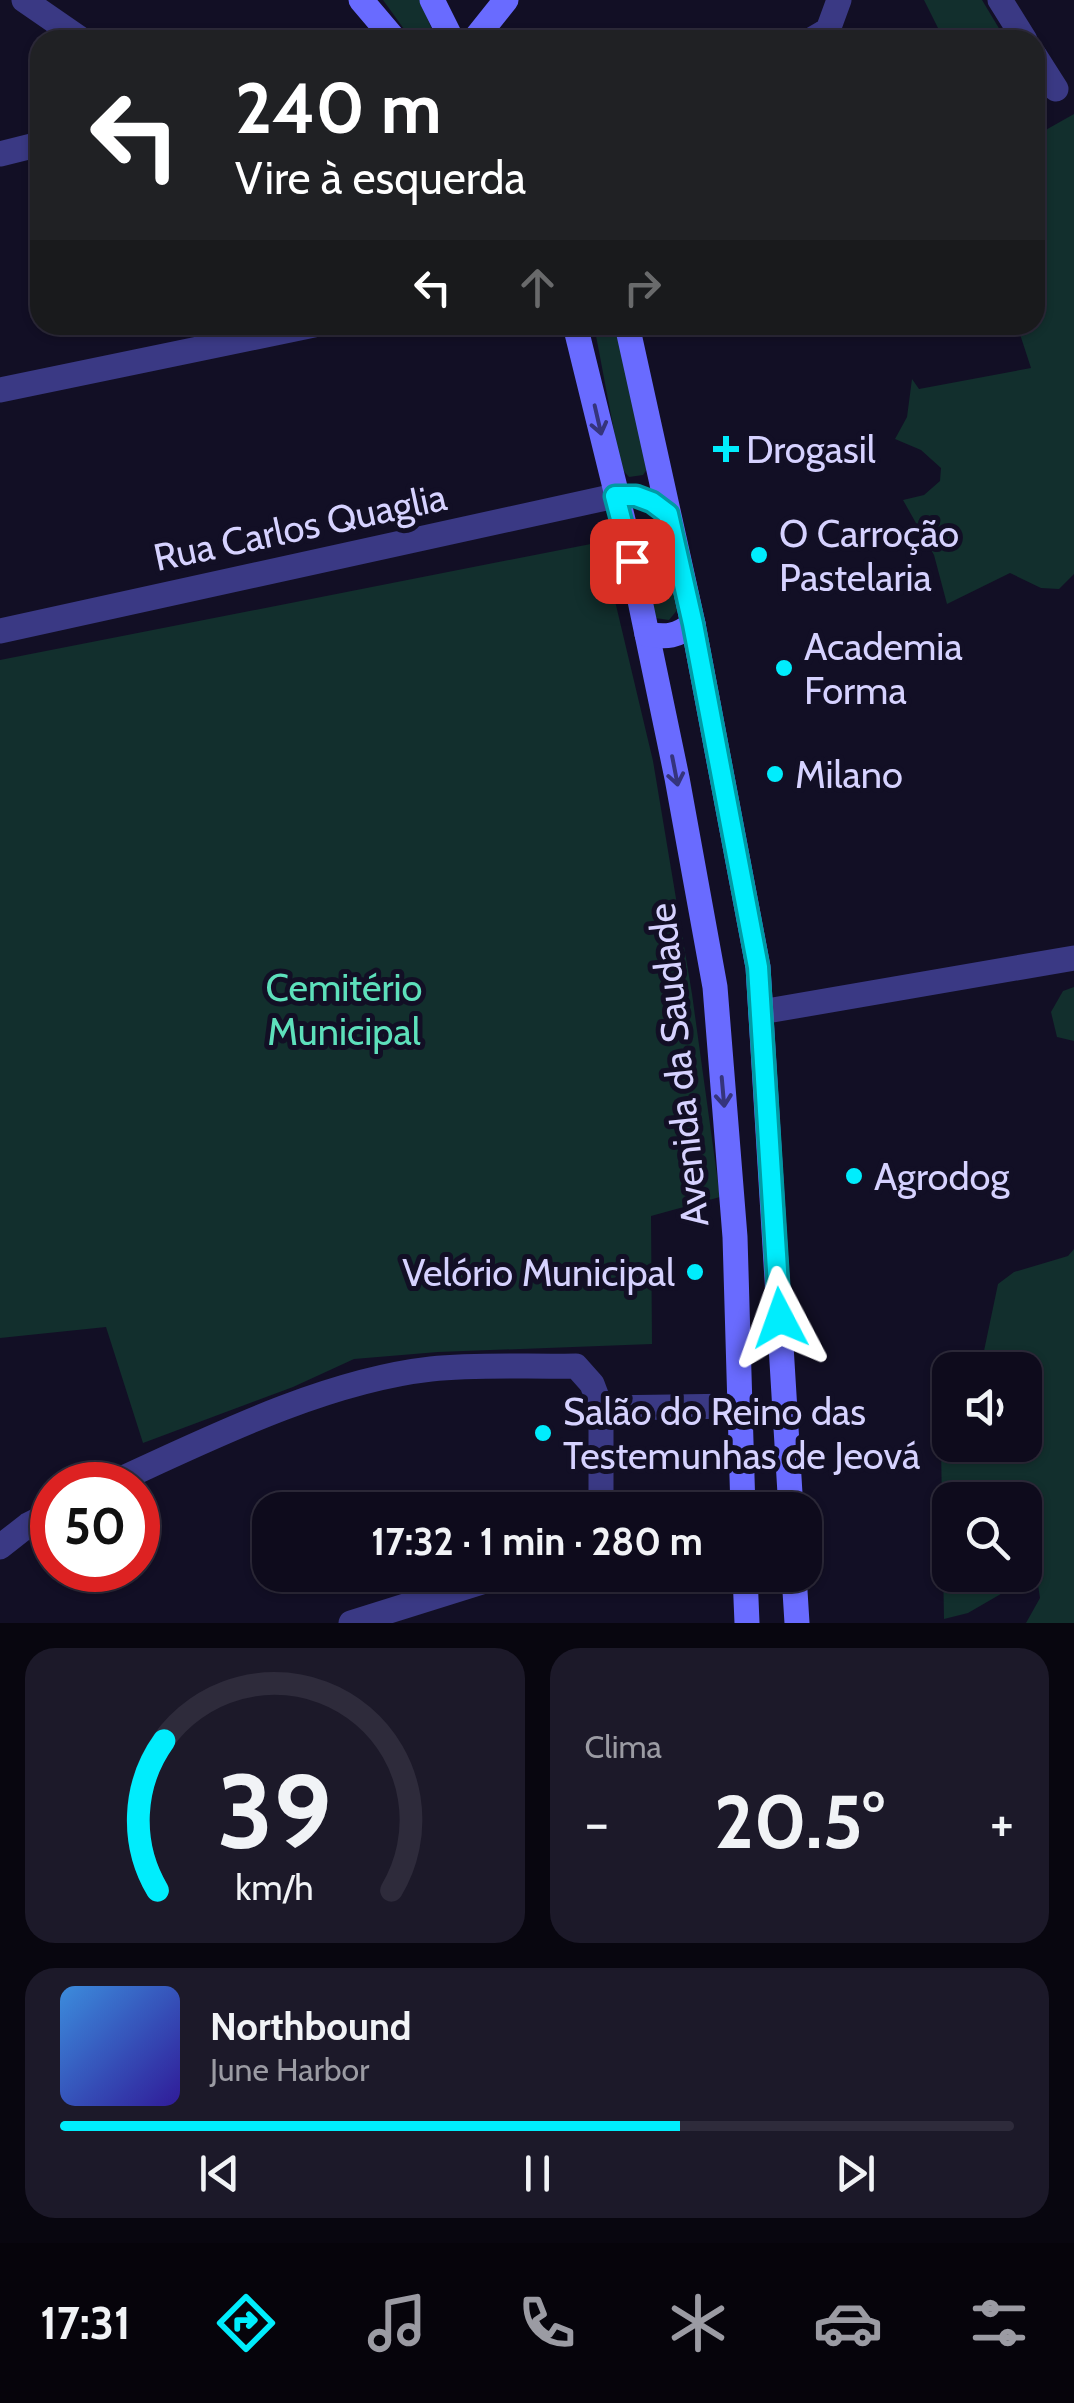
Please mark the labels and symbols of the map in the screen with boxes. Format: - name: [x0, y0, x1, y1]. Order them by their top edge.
- one-way arrow: [590, 403, 608, 435]
- place label: Drogasil: [746, 426, 876, 473]
- marker: Drogasil: [715, 438, 737, 460]
- street label: Rua Carlos Quaglia: [149, 473, 451, 581]
- place label: O Carroção Pastelaria: [779, 510, 959, 601]
- pin: [590, 519, 675, 604]
- marker: O Carroção Pastelaria: [748, 544, 770, 566]
- place label: Academia Forma: [804, 623, 963, 714]
- marker: Academia Forma: [773, 657, 795, 679]
- place label: Milano: [795, 751, 903, 798]
- one-way arrow: [667, 754, 686, 786]
- marker: Milano: [764, 763, 786, 785]
- street label: Avenida da Saudade: [638, 901, 718, 1229]
- park label: Cemitério Municipal: [266, 964, 422, 1055]
- one-way arrow: [714, 1076, 733, 1108]
- place label: Agrodog: [874, 1153, 1010, 1200]
- marker: Agrodog: [843, 1165, 865, 1187]
- place label: Velório Municipal: [402, 1249, 675, 1296]
- marker: Velório Municipal: [684, 1261, 706, 1283]
- position arrow: [728, 1266, 832, 1370]
- place label: Salão do Reino das Testemunhas de Jeová: [563, 1388, 920, 1479]
- marker: Salão do Reino das Testemunhas de Jeová: [532, 1422, 554, 1444]
- speed limit sign: 50: [30, 1462, 160, 1592]

